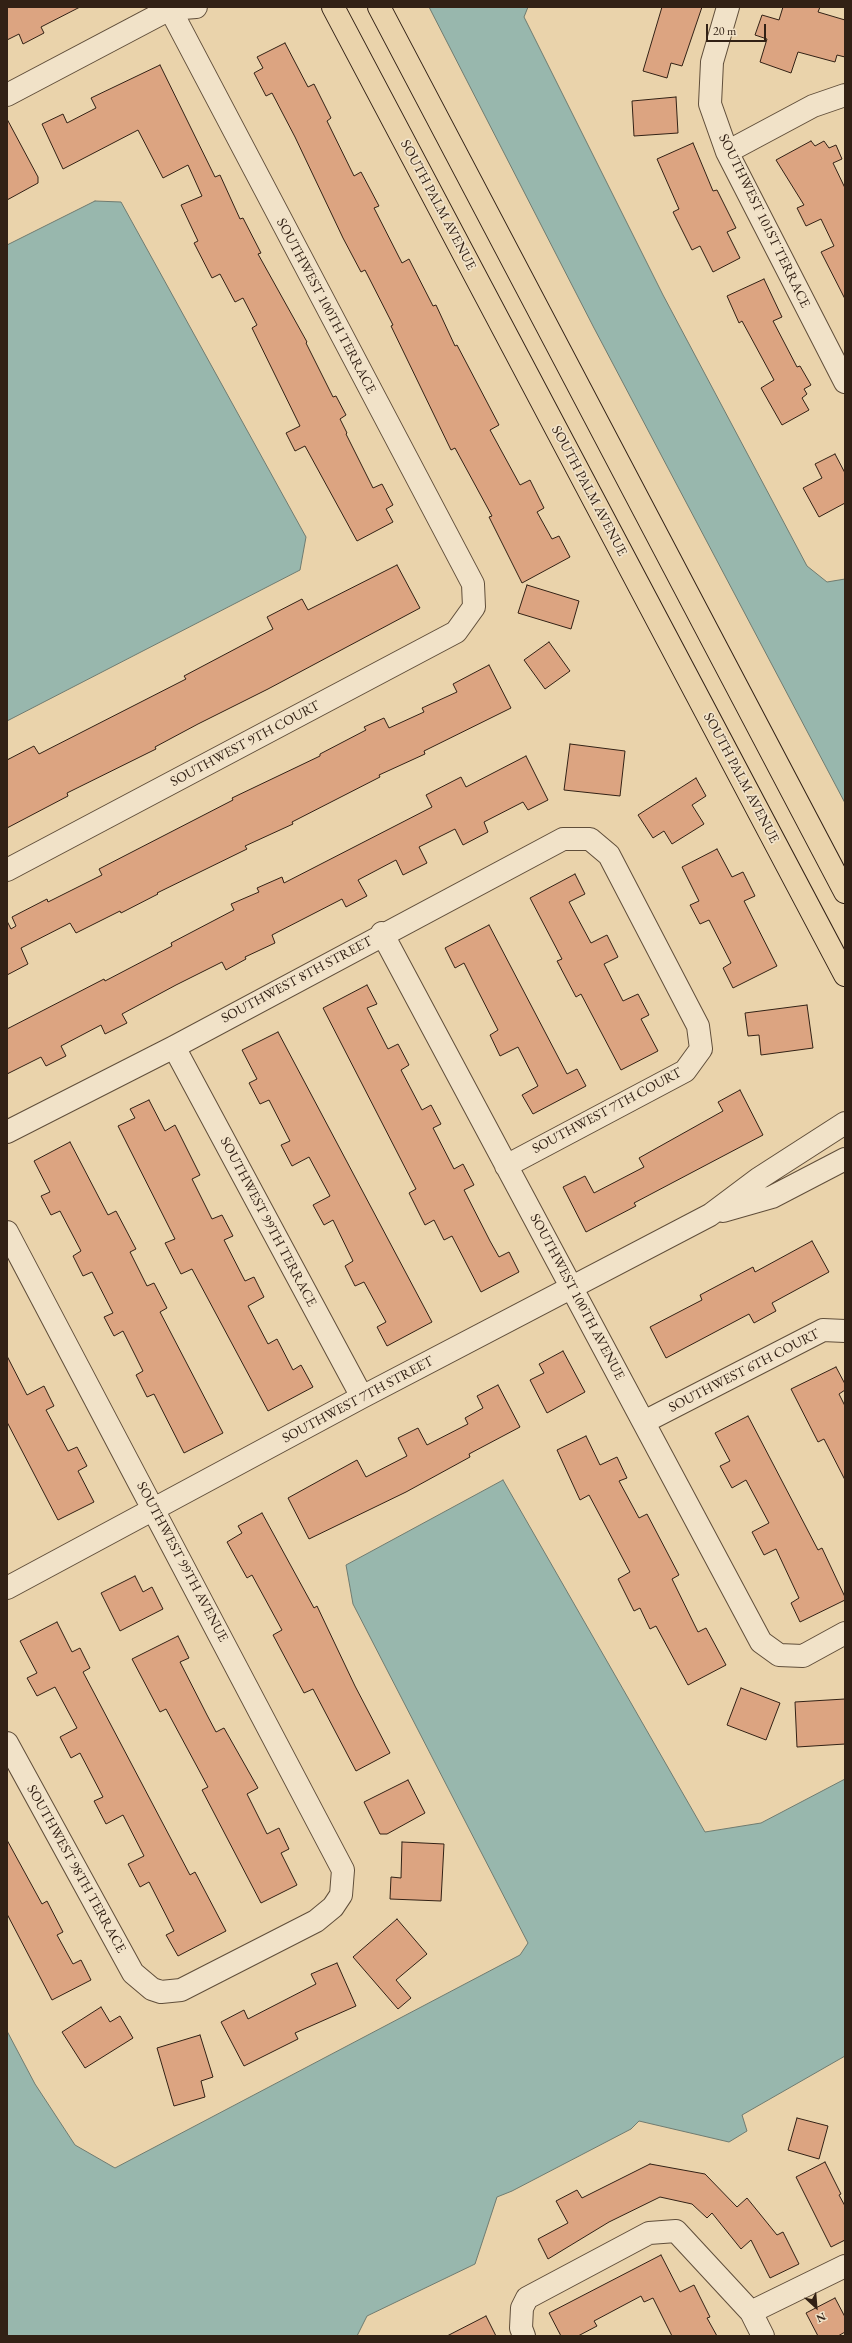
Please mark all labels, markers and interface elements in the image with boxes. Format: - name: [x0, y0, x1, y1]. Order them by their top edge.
- scale bar: [708, 16, 768, 42]
- text: 20 m: [713, 23, 736, 39]
- street label: SOUTHWEST 101ST TERRACE: [714, 131, 814, 311]
- street label: SOUTH PALM AVENUE: [397, 137, 479, 273]
- street label: SOUTHWEST 100TH TERRACE: [273, 215, 379, 397]
- street label: SOUTH PALM AVENUE: [548, 423, 630, 559]
- street label: SOUTHWEST 9TH COURT: [167, 697, 323, 791]
- street label: SOUTH PALM AVENUE: [700, 710, 782, 846]
- street label: SOUTHWEST 8TH STREET: [218, 933, 376, 1027]
- street label: SOUTHWEST 7TH COURT: [529, 1064, 685, 1158]
- street label: SOUTHWEST 99TH TERRACE: [216, 1134, 320, 1310]
- street label: SOUTHWEST 100TH AVENUE: [526, 1211, 628, 1383]
- street label: SOUTHWEST 6TH COURT: [666, 1326, 822, 1416]
- street label: SOUTHWEST 7TH STREET: [279, 1353, 437, 1447]
- street label: SOUTHWEST 99TH AVENUE: [133, 1479, 231, 1645]
- street label: SOUTHWEST 98TH TERRACE: [23, 1782, 129, 1956]
- north arrow: [796, 2287, 836, 2327]
- text: N: [814, 2310, 828, 2326]

